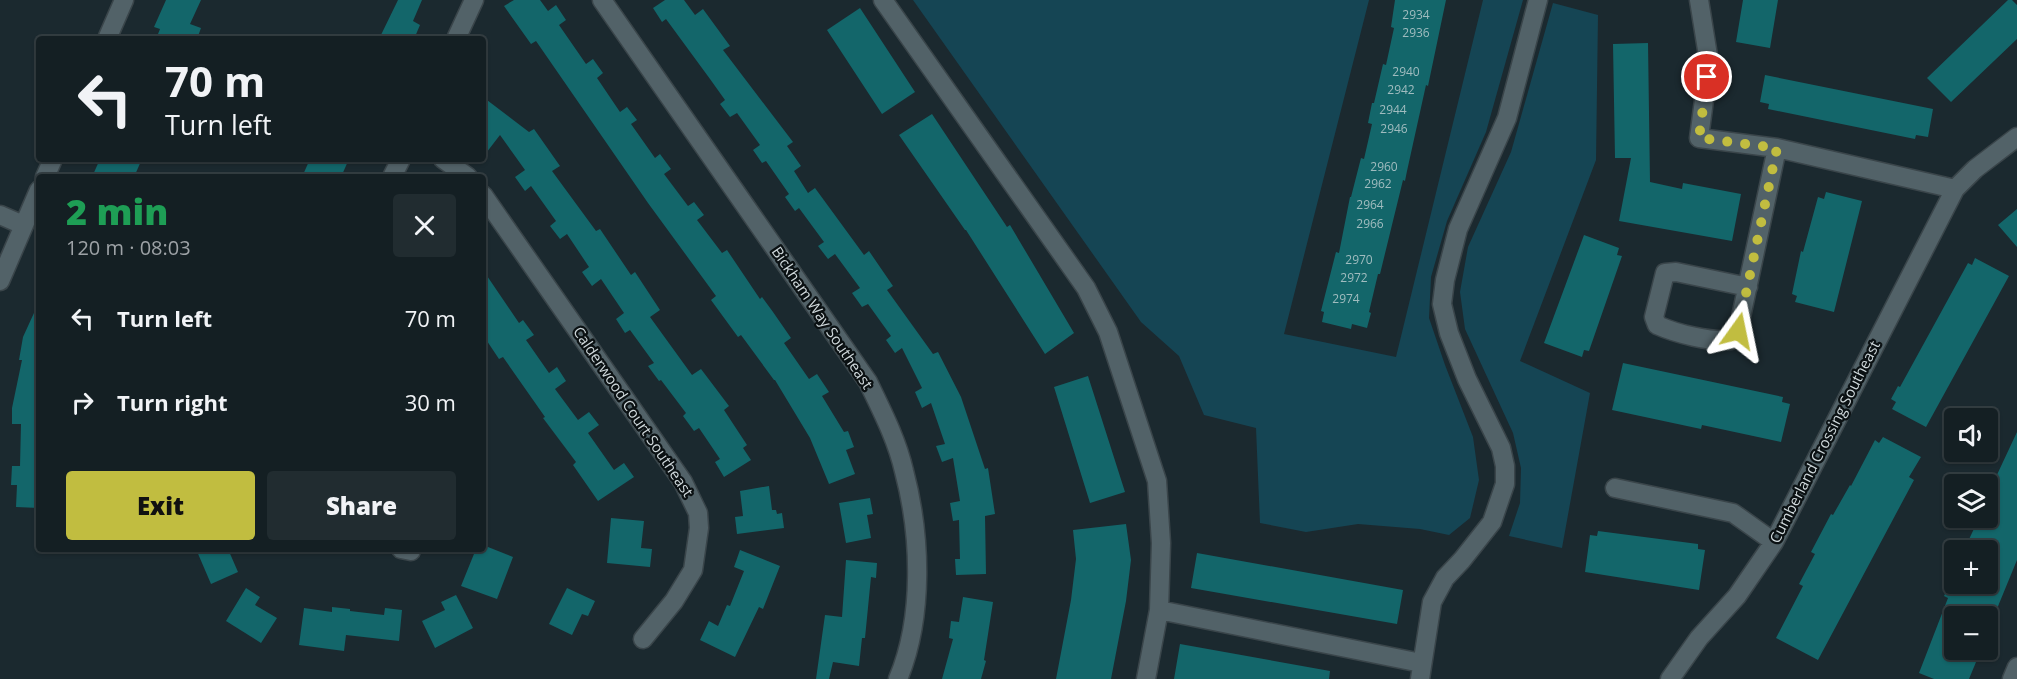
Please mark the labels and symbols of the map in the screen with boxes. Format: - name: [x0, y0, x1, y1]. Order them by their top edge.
- house number: 2934: [1402, 6, 1430, 23]
- house number: 2936: [1402, 24, 1430, 41]
- pin: [1681, 51, 1732, 102]
- house number: 2940: [1392, 63, 1420, 80]
- house number: 2942: [1387, 81, 1415, 98]
- house number: 2944: [1379, 101, 1407, 118]
- house number: 2946: [1380, 120, 1408, 137]
- house number: 2960: [1370, 158, 1398, 175]
- house number: 2962: [1364, 175, 1392, 192]
- house number: 2964: [1356, 196, 1384, 213]
- house number: 2966: [1356, 215, 1384, 232]
- street label: Bickham Way Southeast: [768, 242, 878, 393]
- house number: 2970: [1345, 251, 1373, 268]
- house number: 2972: [1340, 269, 1368, 286]
- house number: 2974: [1332, 290, 1360, 307]
- position arrow: [1706, 299, 1770, 363]
- street label: Calderwood Court Southeast: [569, 322, 698, 500]
- street label: Cumberland Crossing Southeast: [1764, 337, 1884, 546]

